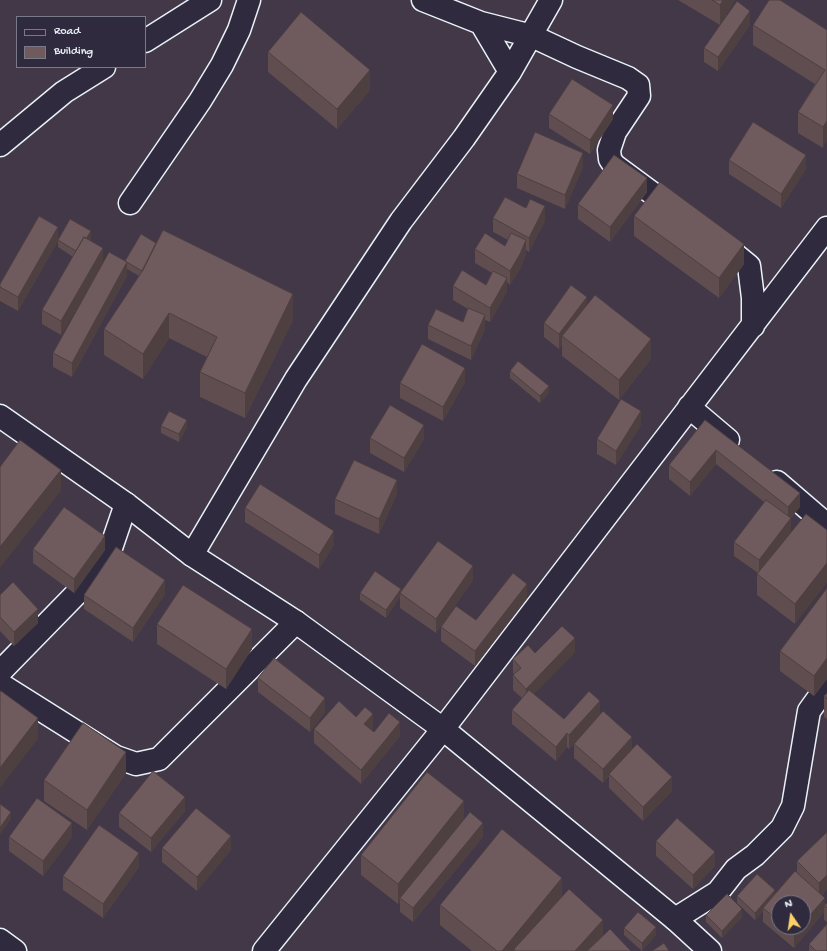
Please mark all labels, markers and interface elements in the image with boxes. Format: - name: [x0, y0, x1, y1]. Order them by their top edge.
- legend: [16, 16, 146, 68]
- text: Road: [54, 25, 80, 39]
- text: Building: [54, 45, 93, 59]
- north arrow: [771, 895, 811, 935]
- text: N: [784, 898, 793, 911]

